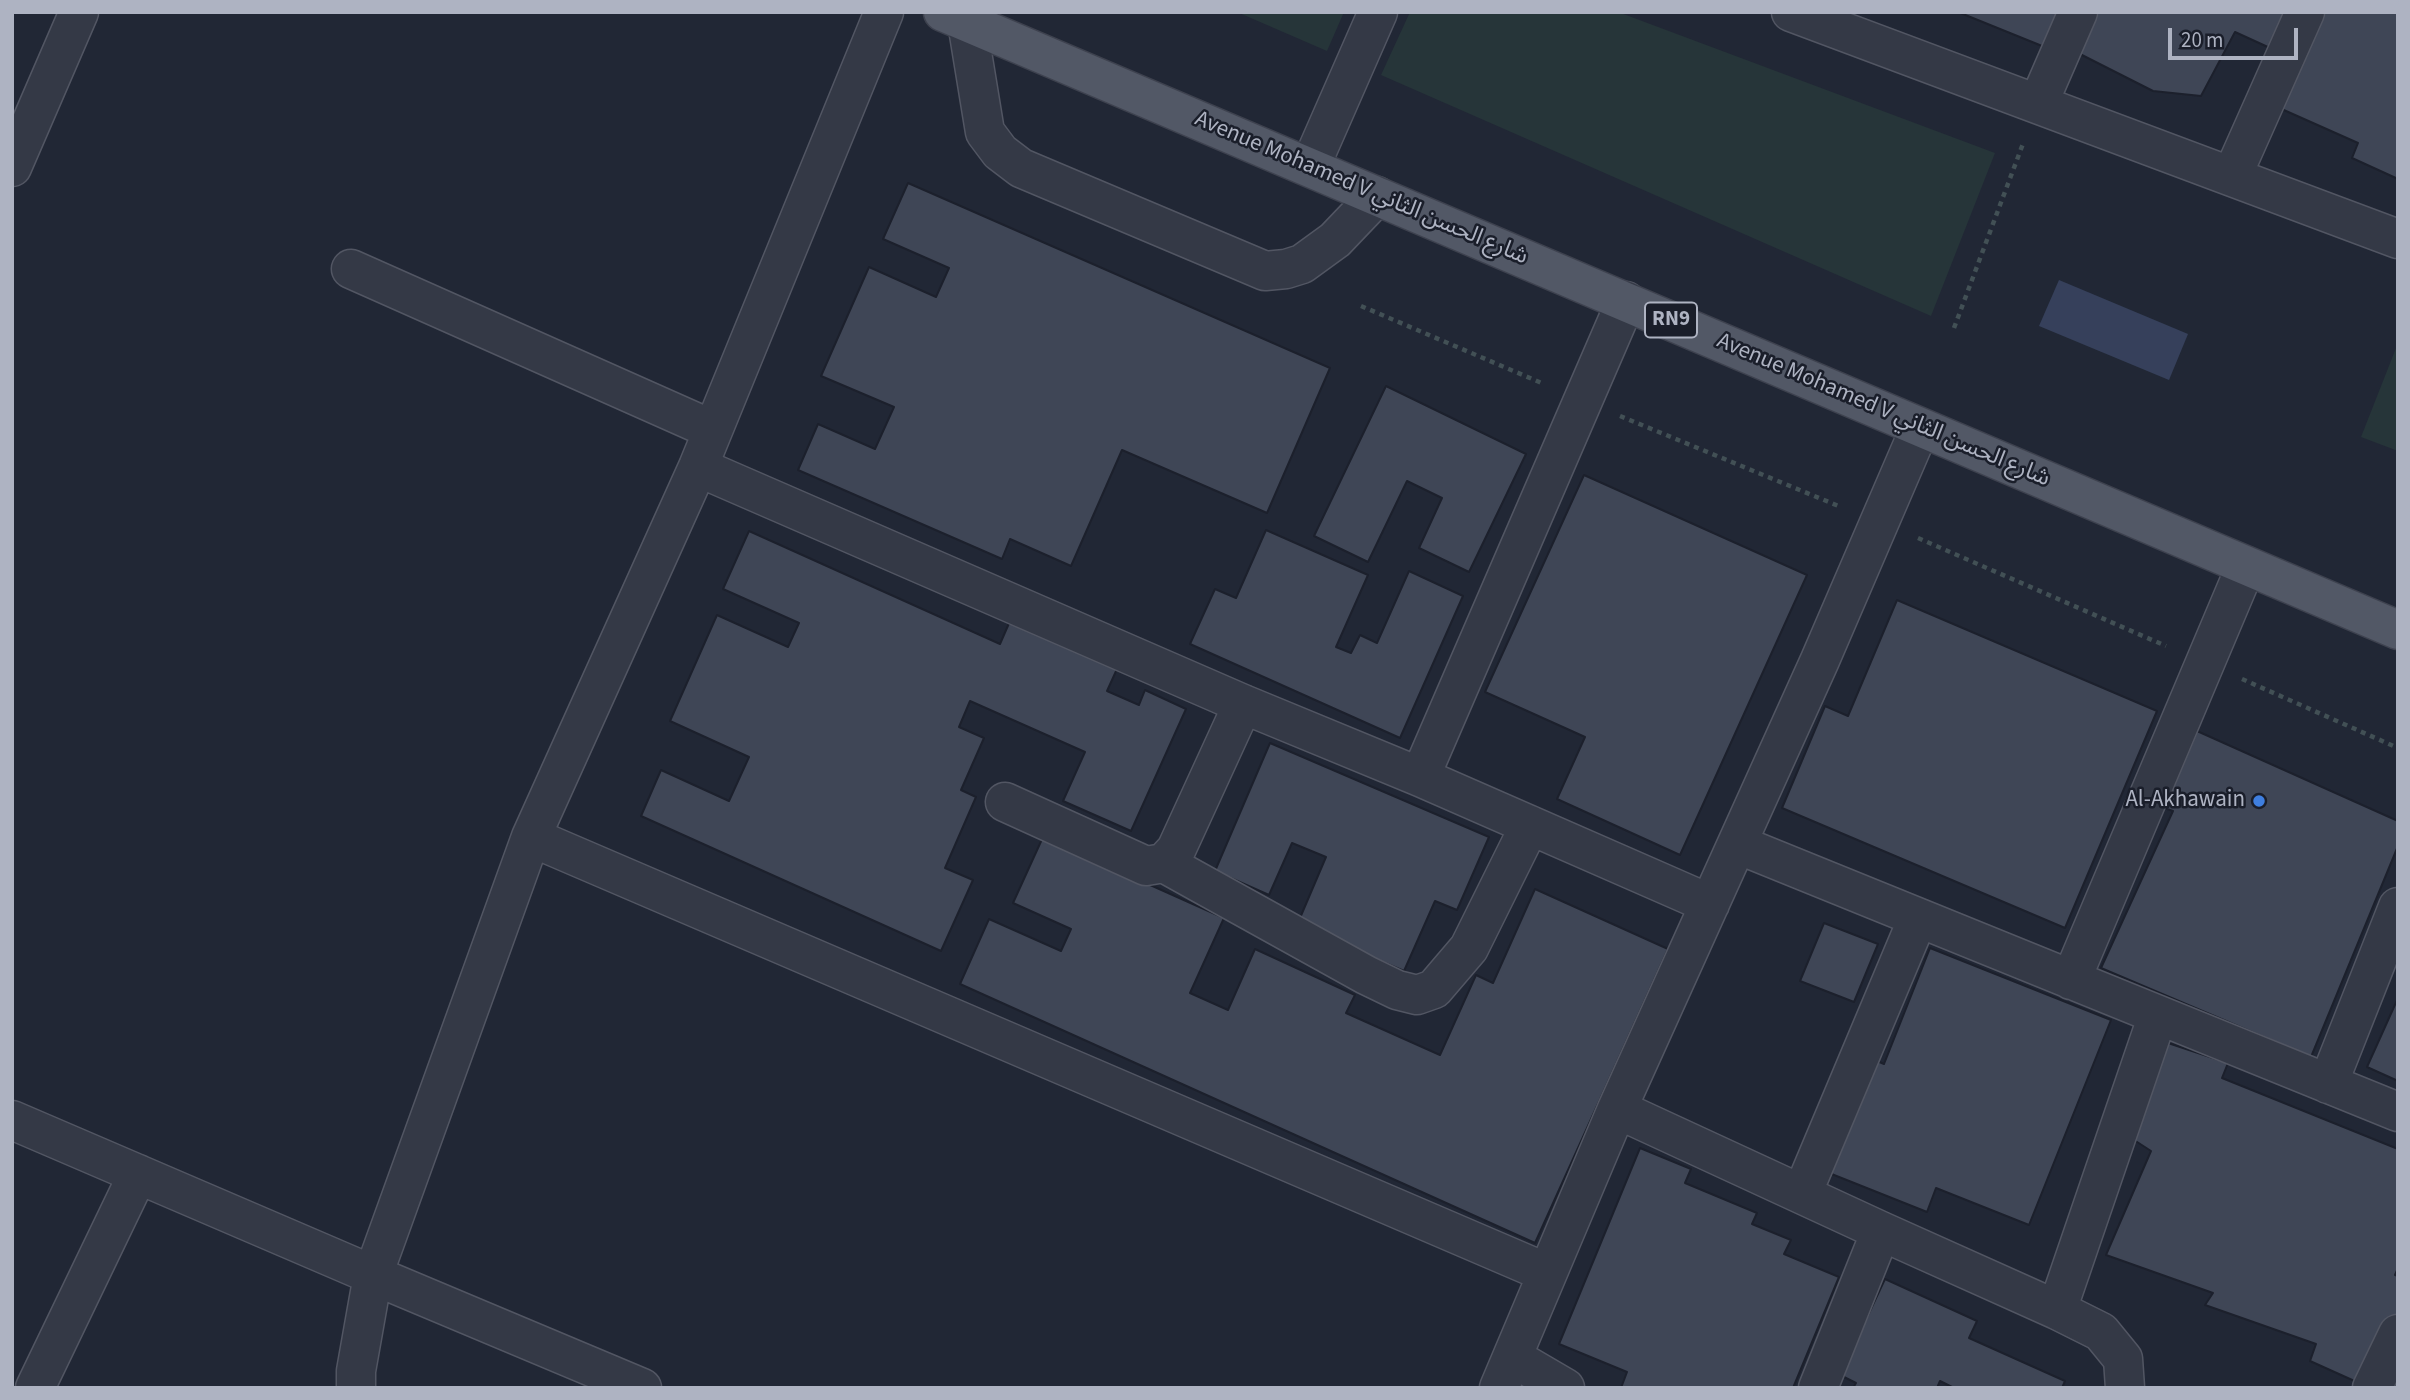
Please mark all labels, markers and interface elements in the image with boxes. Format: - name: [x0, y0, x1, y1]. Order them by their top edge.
- scale bar: [2172, 14, 2302, 58]
- text: 20 m: [2181, 25, 2223, 55]
- street label: Avenue Mohamed V شارع الحسن الثاني: [1190, 106, 1532, 272]
- road number: RN9: [1645, 302, 1697, 338]
- street label: Avenue Mohamed V شارع الحسن الثاني: [1712, 328, 2054, 494]
- place label: Al-Akhawain: [2125, 787, 2245, 815]
- marker: Al-Akhawain: [2251, 793, 2267, 809]

